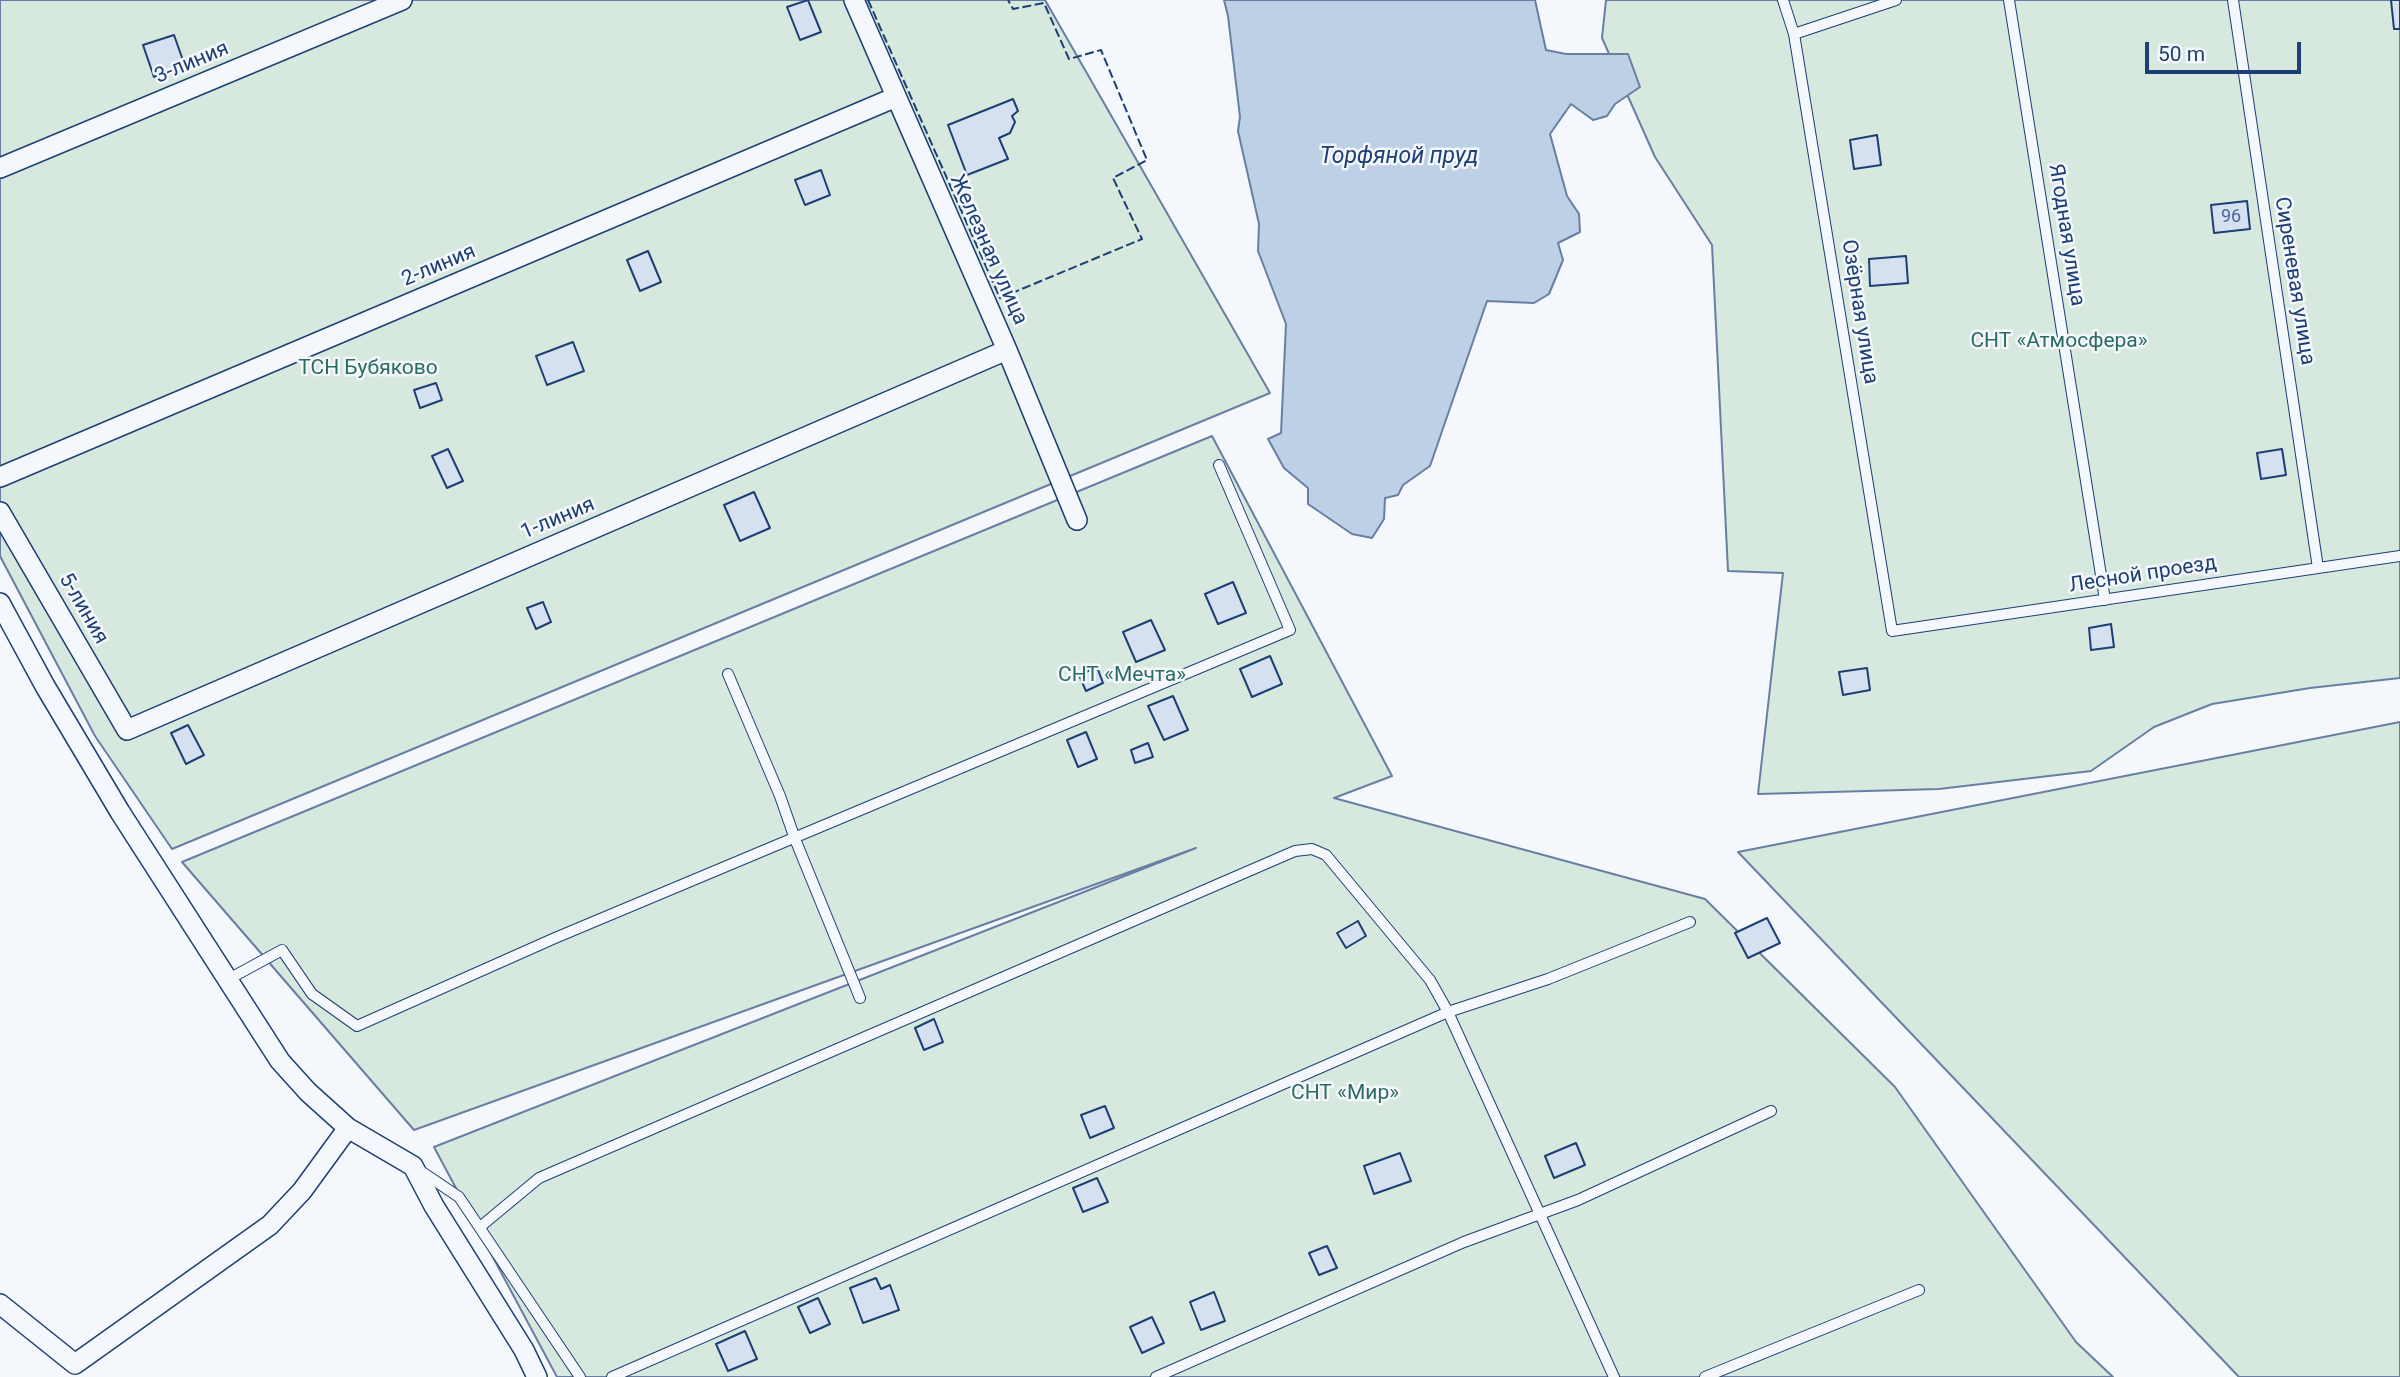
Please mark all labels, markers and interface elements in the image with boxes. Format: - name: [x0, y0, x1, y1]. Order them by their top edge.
- scale bar: [2148, 28, 2304, 72]
- street label: 3-линия: [151, 36, 233, 90]
- text: 50 m: [2158, 42, 2205, 66]
- water label: Торфяной пруд: [1320, 143, 1478, 171]
- street label: Ягодная улица: [2042, 162, 2090, 308]
- street label: Железная улица: [944, 171, 1032, 329]
- street label: Сиреневая улица: [2268, 195, 2320, 367]
- house number: 96: [2221, 206, 2241, 228]
- street label: Озёрная улица: [1835, 238, 1883, 386]
- street label: 2-линия: [398, 239, 480, 293]
- park label: СНТ «Атмосфера»: [1970, 329, 2148, 355]
- park label: ТСН Бубяково: [298, 356, 438, 382]
- street label: 1-линия: [517, 492, 599, 546]
- street label: Лесной проезд: [2068, 551, 2218, 599]
- street label: 5-линия: [53, 569, 113, 649]
- park label: СНТ «Мечта»: [1058, 663, 1186, 689]
- park label: СНТ «Мир»: [1291, 1081, 1399, 1107]

